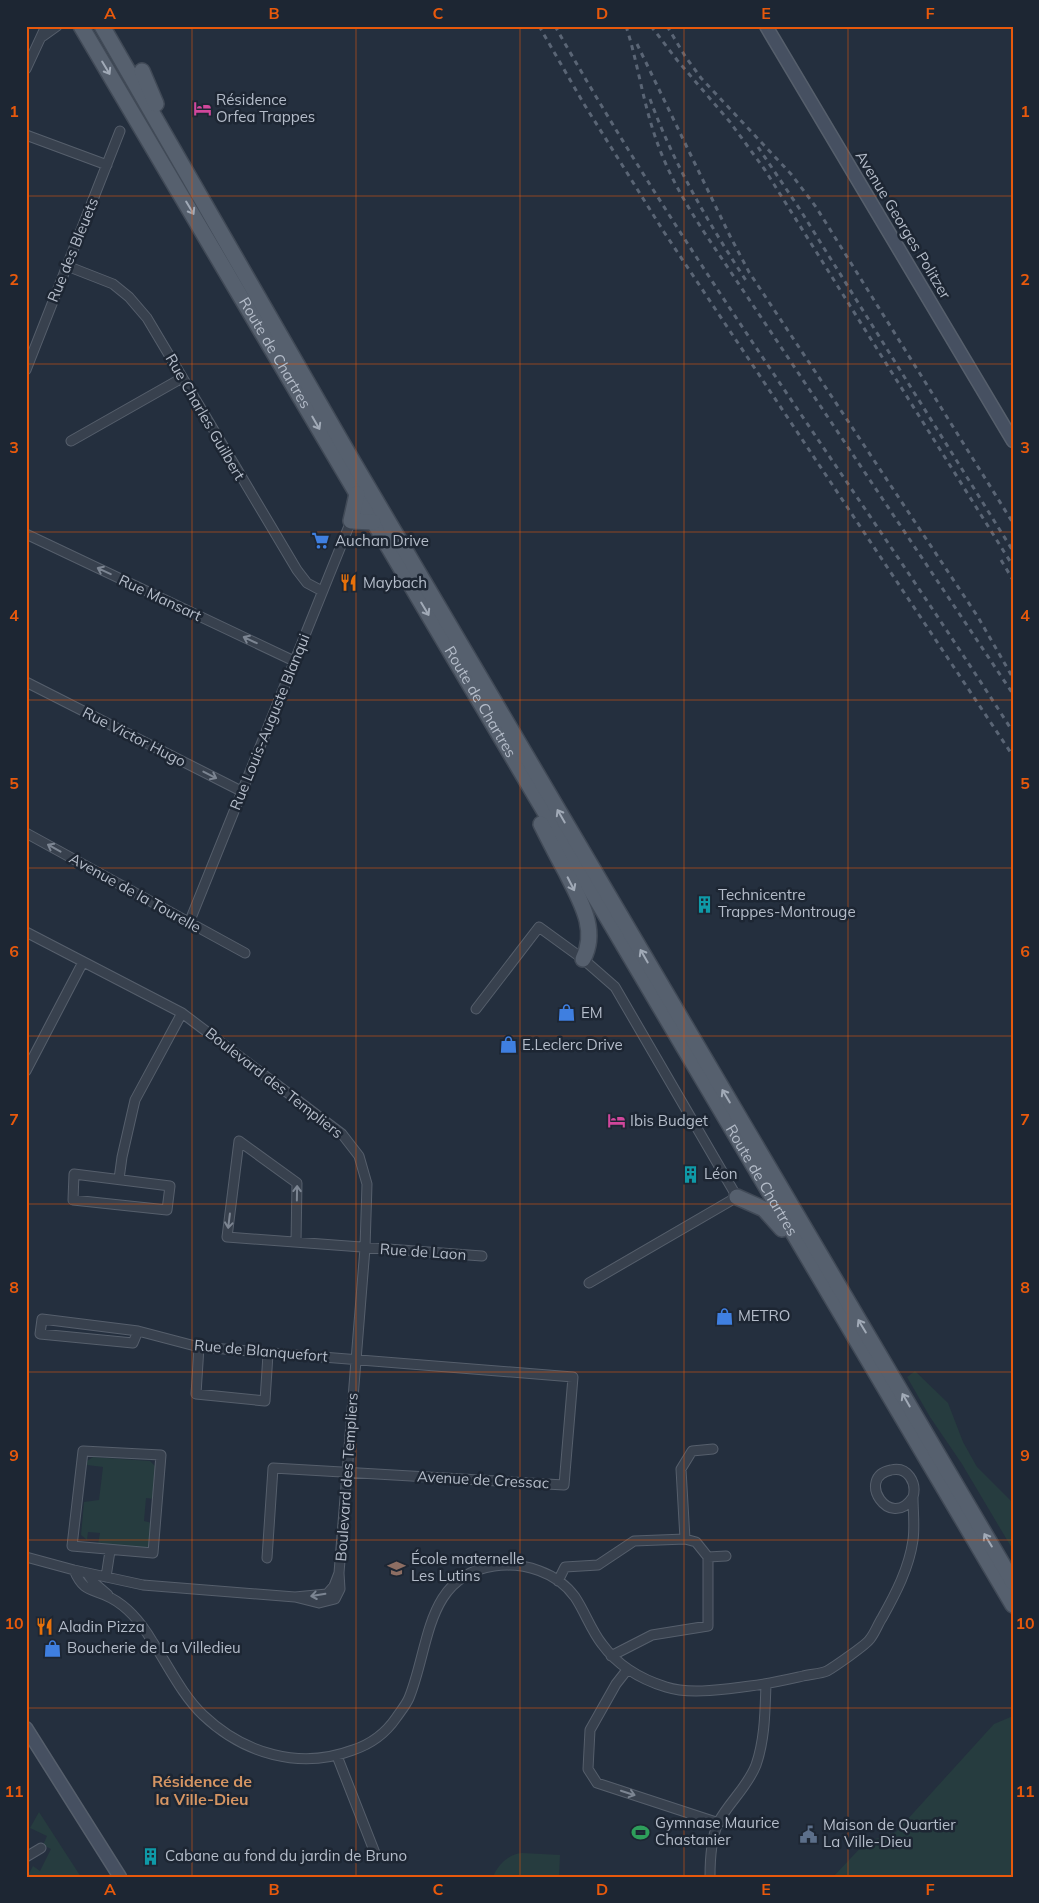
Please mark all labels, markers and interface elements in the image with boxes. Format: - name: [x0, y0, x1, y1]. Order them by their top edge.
- text: A: [104, 3, 116, 23]
- text: B: [268, 3, 280, 23]
- text: C: [433, 3, 444, 23]
- text: D: [596, 3, 608, 23]
- text: E: [761, 3, 771, 23]
- text: F: [925, 3, 935, 23]
- one-way arrow: [102, 61, 112, 75]
- place label: Résidence Orfea Trappes: [216, 90, 315, 126]
- hotel icon: Résidence Orfea Trappes: [192, 99, 212, 119]
- text: 1: [9, 101, 19, 121]
- text: 1: [1020, 101, 1030, 121]
- street label: Avenue Georges Politzer: [852, 147, 955, 303]
- street label: Rue des Bleuets: [43, 195, 102, 305]
- one-way arrow: [185, 200, 195, 214]
- text: 2: [9, 269, 19, 289]
- text: 2: [1020, 269, 1030, 289]
- street label: Route de Chartres: [235, 294, 315, 412]
- street label: Rue Charles Guilbert: [162, 350, 249, 483]
- one-way arrow: [312, 416, 322, 430]
- text: 3: [9, 437, 19, 457]
- text: 3: [1020, 437, 1030, 457]
- supermarket icon: Auchan Drive: [311, 531, 331, 551]
- place label: Auchan Drive: [335, 531, 429, 550]
- one-way arrow: [97, 565, 112, 575]
- street label: Rue Mansart: [116, 570, 205, 625]
- restaurant icon: Maybach: [339, 573, 359, 593]
- place label: Maybach: [363, 573, 427, 592]
- one-way arrow: [420, 601, 430, 615]
- text: 4: [9, 605, 19, 625]
- text: 4: [1020, 605, 1030, 625]
- street label: Rue Louis-Auguste Blanqui: [225, 631, 314, 813]
- one-way arrow: [243, 635, 258, 645]
- street label: Route de Chartres: [441, 642, 521, 761]
- street label: Rue Victor Hugo: [79, 702, 189, 771]
- one-way arrow: [202, 771, 217, 780]
- text: 5: [9, 773, 19, 793]
- text: 5: [1020, 773, 1030, 793]
- one-way arrow: [556, 809, 566, 823]
- one-way arrow: [47, 843, 62, 853]
- street label: Avenue de la Tourelle: [66, 848, 204, 937]
- one-way arrow: [566, 876, 576, 891]
- place label: Technicentre Trappes-Montrouge: [718, 885, 856, 921]
- building icon: Technicentre Trappes-Montrouge: [694, 894, 714, 914]
- text: 6: [9, 941, 19, 961]
- text: 6: [1020, 941, 1030, 961]
- one-way arrow: [638, 949, 648, 963]
- shop icon: EM: [557, 1003, 577, 1023]
- place label: EM: [581, 1003, 603, 1022]
- street label: Boulevard des Templiers: [202, 1023, 347, 1142]
- shop icon: E.Leclerc Drive: [498, 1035, 518, 1055]
- place label: E.Leclerc Drive: [522, 1035, 623, 1054]
- one-way arrow: [721, 1089, 731, 1103]
- text: 7: [9, 1109, 19, 1129]
- text: 7: [1020, 1109, 1030, 1129]
- hotel icon: Ibis Budget: [606, 1111, 626, 1131]
- place label: Ibis Budget: [630, 1111, 708, 1130]
- street label: Route de Chartres: [722, 1121, 802, 1239]
- building icon: Léon: [680, 1164, 700, 1184]
- place label: Léon: [704, 1164, 738, 1183]
- one-way arrow: [292, 1185, 302, 1202]
- one-way arrow: [224, 1212, 234, 1228]
- street label: Rue de Laon: [379, 1239, 467, 1264]
- text: 8: [9, 1277, 19, 1297]
- text: 8: [1020, 1277, 1030, 1297]
- shop icon: METRO: [714, 1306, 734, 1326]
- place label: METRO: [738, 1306, 790, 1325]
- one-way arrow: [857, 1320, 867, 1334]
- street label: Rue de Blanquefort: [193, 1335, 329, 1366]
- street label: Boulevard des Templiers: [331, 1392, 362, 1562]
- one-way arrow: [900, 1393, 910, 1408]
- text: 9: [9, 1445, 19, 1465]
- text: 9: [1020, 1445, 1030, 1465]
- street label: Avenue de Cressac: [416, 1467, 550, 1492]
- one-way arrow: [982, 1534, 992, 1548]
- place label: École maternelle Les Lutins: [411, 1549, 524, 1585]
- school or university icon: École maternelle Les Lutins: [387, 1558, 407, 1578]
- one-way arrow: [311, 1590, 327, 1600]
- text: 10: [4, 1613, 24, 1633]
- text: 10: [1015, 1613, 1035, 1633]
- restaurant icon: Aladin Pizza: [34, 1617, 54, 1637]
- place label: Aladin Pizza: [58, 1617, 145, 1636]
- shop icon: Boucherie de La Villedieu: [43, 1638, 63, 1658]
- place label: Boucherie de La Villedieu: [67, 1638, 241, 1657]
- district label: Résidence de la Ville-Dieu: [152, 1771, 252, 1809]
- text: 11: [4, 1781, 24, 1801]
- text: 11: [1015, 1781, 1035, 1801]
- one-way arrow: [620, 1789, 635, 1798]
- place label: Gymnase Maurice Chastanier: [655, 1813, 779, 1849]
- place label: Maison de Quartier La Ville-Dieu: [823, 1815, 956, 1851]
- sports icon: Gymnase Maurice Chastanier: [631, 1822, 651, 1842]
- public building icon: Maison de Quartier La Ville-Dieu: [799, 1824, 819, 1844]
- building icon: Cabane au fond du jardin de Bruno: [141, 1846, 161, 1866]
- place label: Cabane au fond du jardin de Bruno: [165, 1846, 407, 1865]
- text: A: [104, 1879, 116, 1899]
- text: B: [268, 1879, 280, 1899]
- text: C: [433, 1879, 444, 1899]
- text: D: [596, 1879, 608, 1899]
- text: E: [761, 1879, 771, 1899]
- text: F: [925, 1879, 935, 1899]

